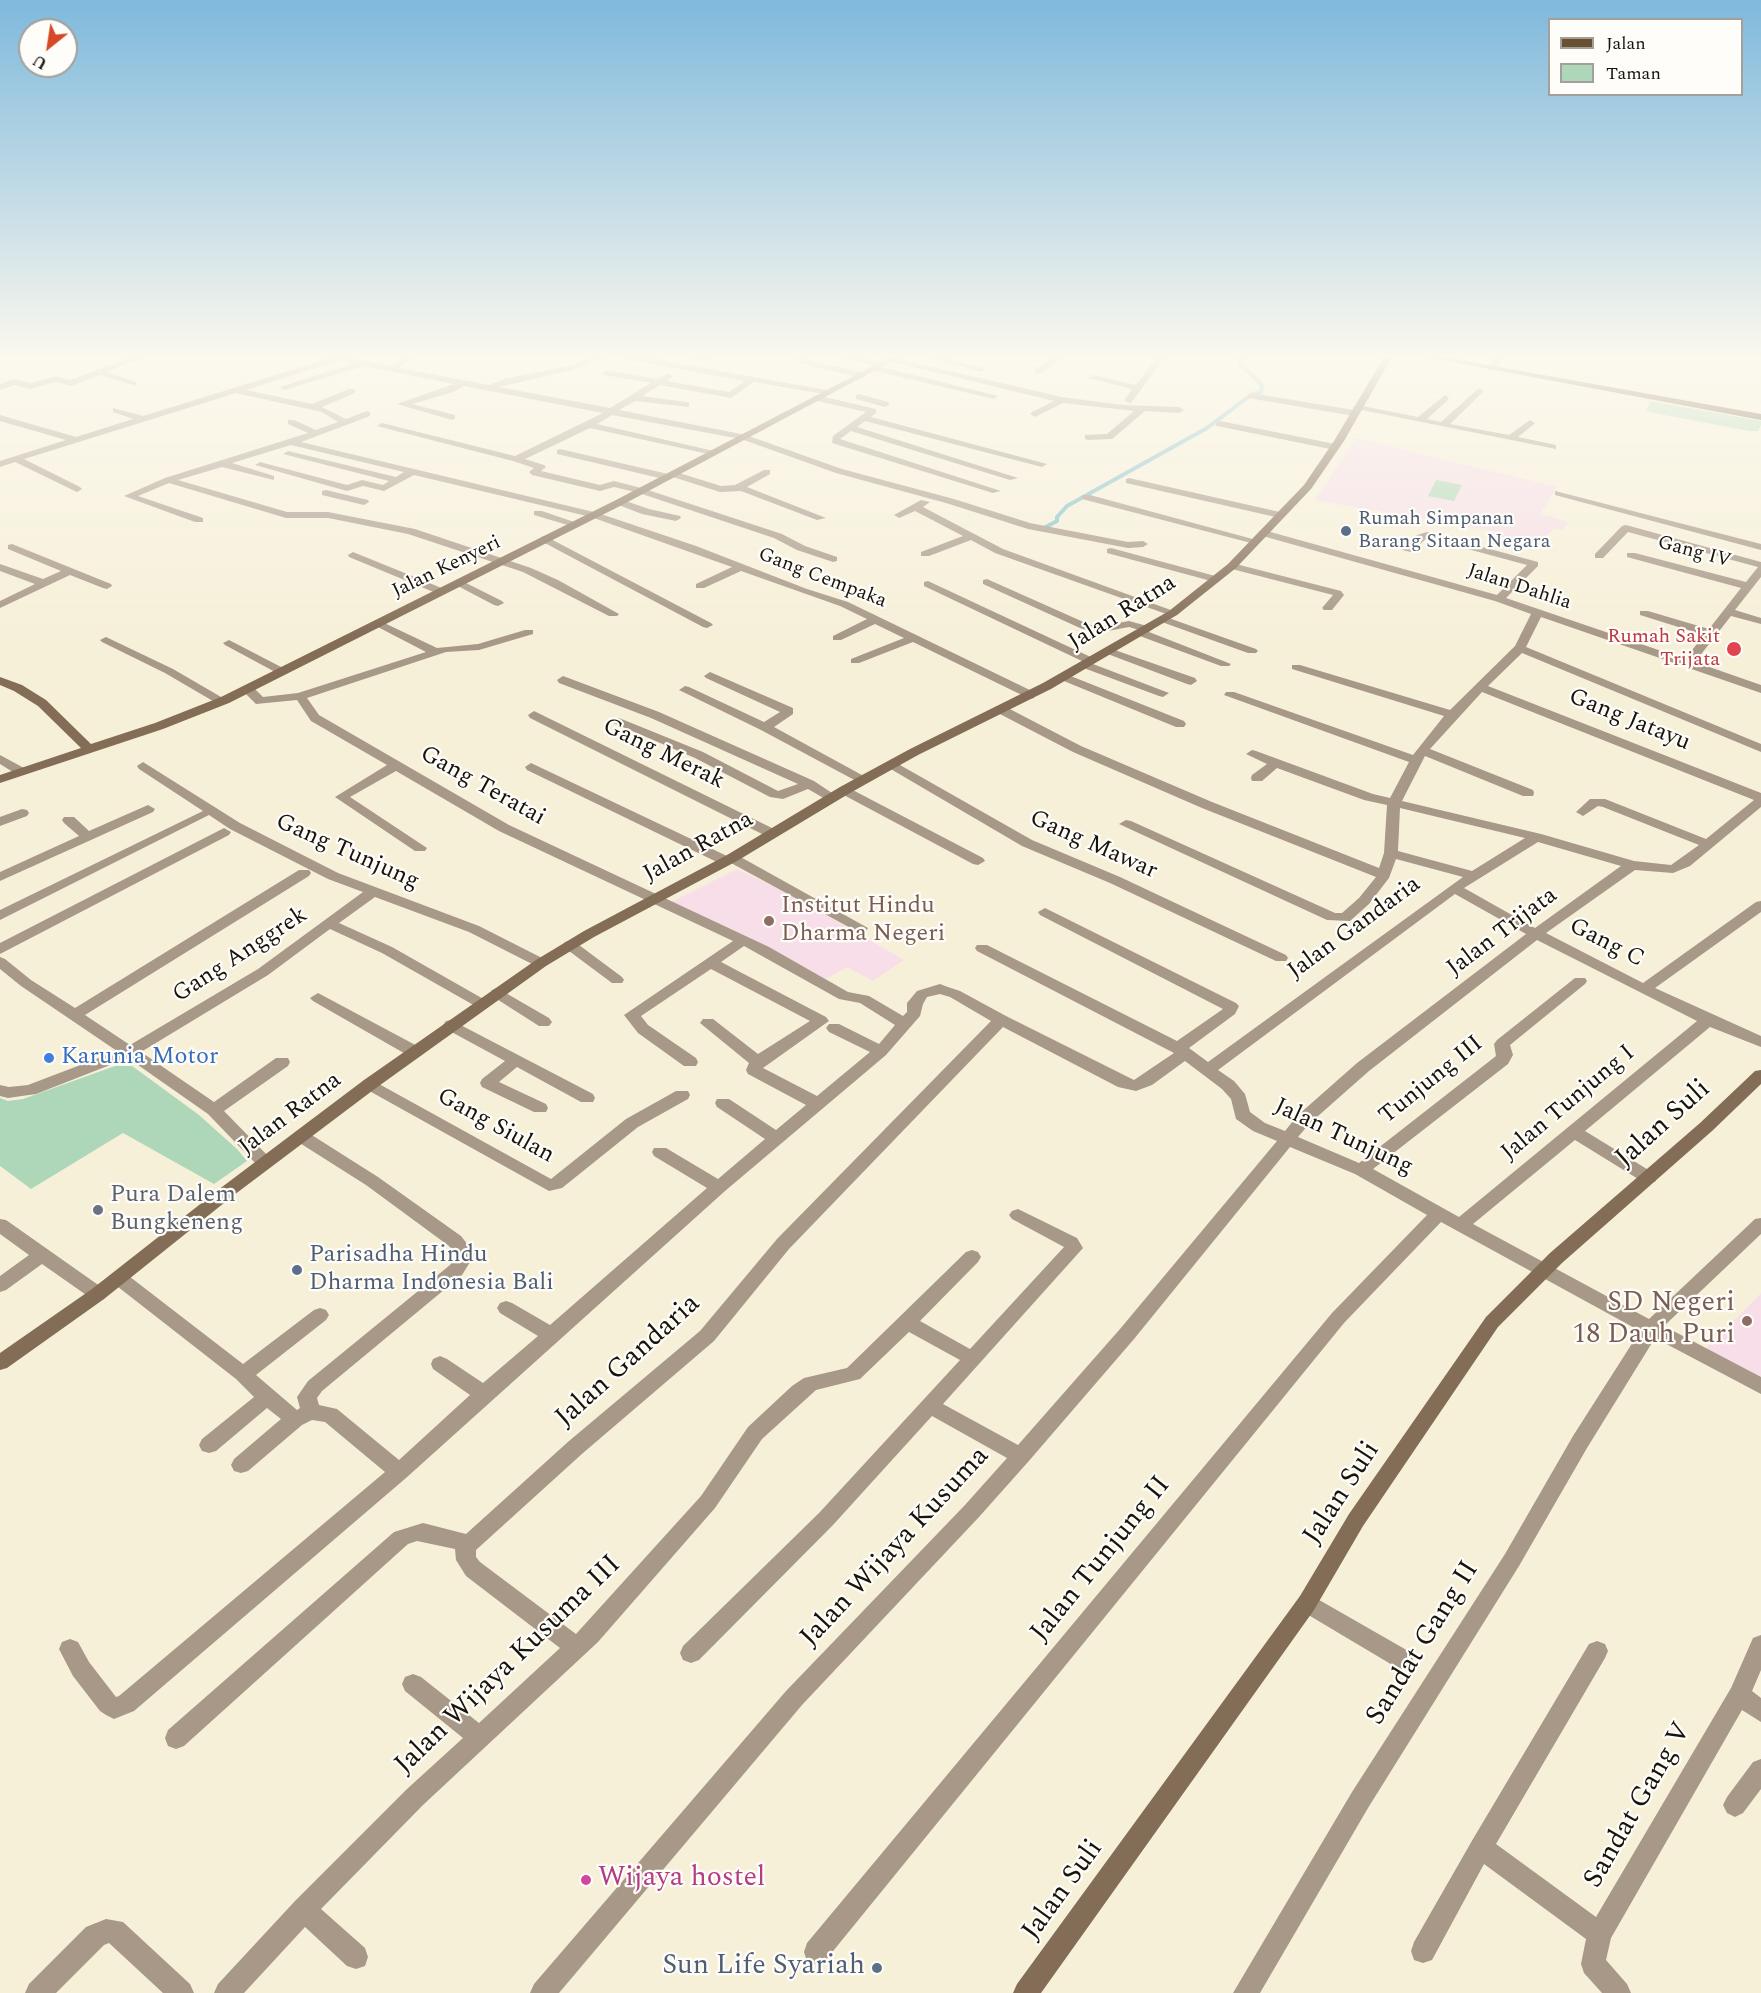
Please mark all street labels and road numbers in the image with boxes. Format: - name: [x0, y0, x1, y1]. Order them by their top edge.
- street label: Jalan Kenyeri: [389, 531, 505, 605]
- street label: Gang IV: [1655, 532, 1733, 574]
- street label: Gang Cempaka: [754, 543, 890, 615]
- street label: Jalan Dahlia: [1464, 560, 1574, 616]
- street label: Jalan Ratna: [1064, 570, 1182, 658]
- street label: Gang Jatayu: [1564, 684, 1694, 758]
- street label: Gang Merak: [597, 713, 729, 797]
- street label: Gang Teratai: [414, 741, 550, 833]
- street label: Gang Mawar: [1024, 805, 1162, 887]
- street label: Jalan Ratna: [639, 806, 759, 890]
- street label: Gang Tunjung: [271, 808, 423, 898]
- street label: Jalan Gandaria: [1283, 871, 1427, 987]
- street label: Jalan Trijata: [1442, 882, 1564, 984]
- street label: Gang Anggrek: [168, 902, 314, 1010]
- street label: Gang C: [1564, 913, 1648, 975]
- street label: Tunjung III: [1374, 1030, 1490, 1132]
- street label: Jalan Tunjung I: [1496, 1040, 1642, 1168]
- street label: Jalan Ratna: [234, 1067, 348, 1163]
- street label: Jalan Suli: [1609, 1074, 1719, 1176]
- street label: Gang Siulan: [431, 1083, 559, 1171]
- street label: Jalan Tunjung: [1269, 1093, 1417, 1183]
- street label: Jalan Gandaria: [550, 1288, 708, 1436]
- street label: Jalan Suli: [1297, 1436, 1389, 1552]
- street label: Jalan Wijaya Kusuma: [794, 1441, 998, 1655]
- street label: Jalan Tunjung II: [1025, 1470, 1179, 1650]
- street label: Jalan Wijaya Kusuma III: [389, 1549, 629, 1783]
- street label: Sandat Gang II: [1360, 1556, 1488, 1732]
- street label: Sandat Gang V: [1578, 1717, 1700, 1895]
- street label: Jalan Suli: [1016, 1834, 1112, 1948]

